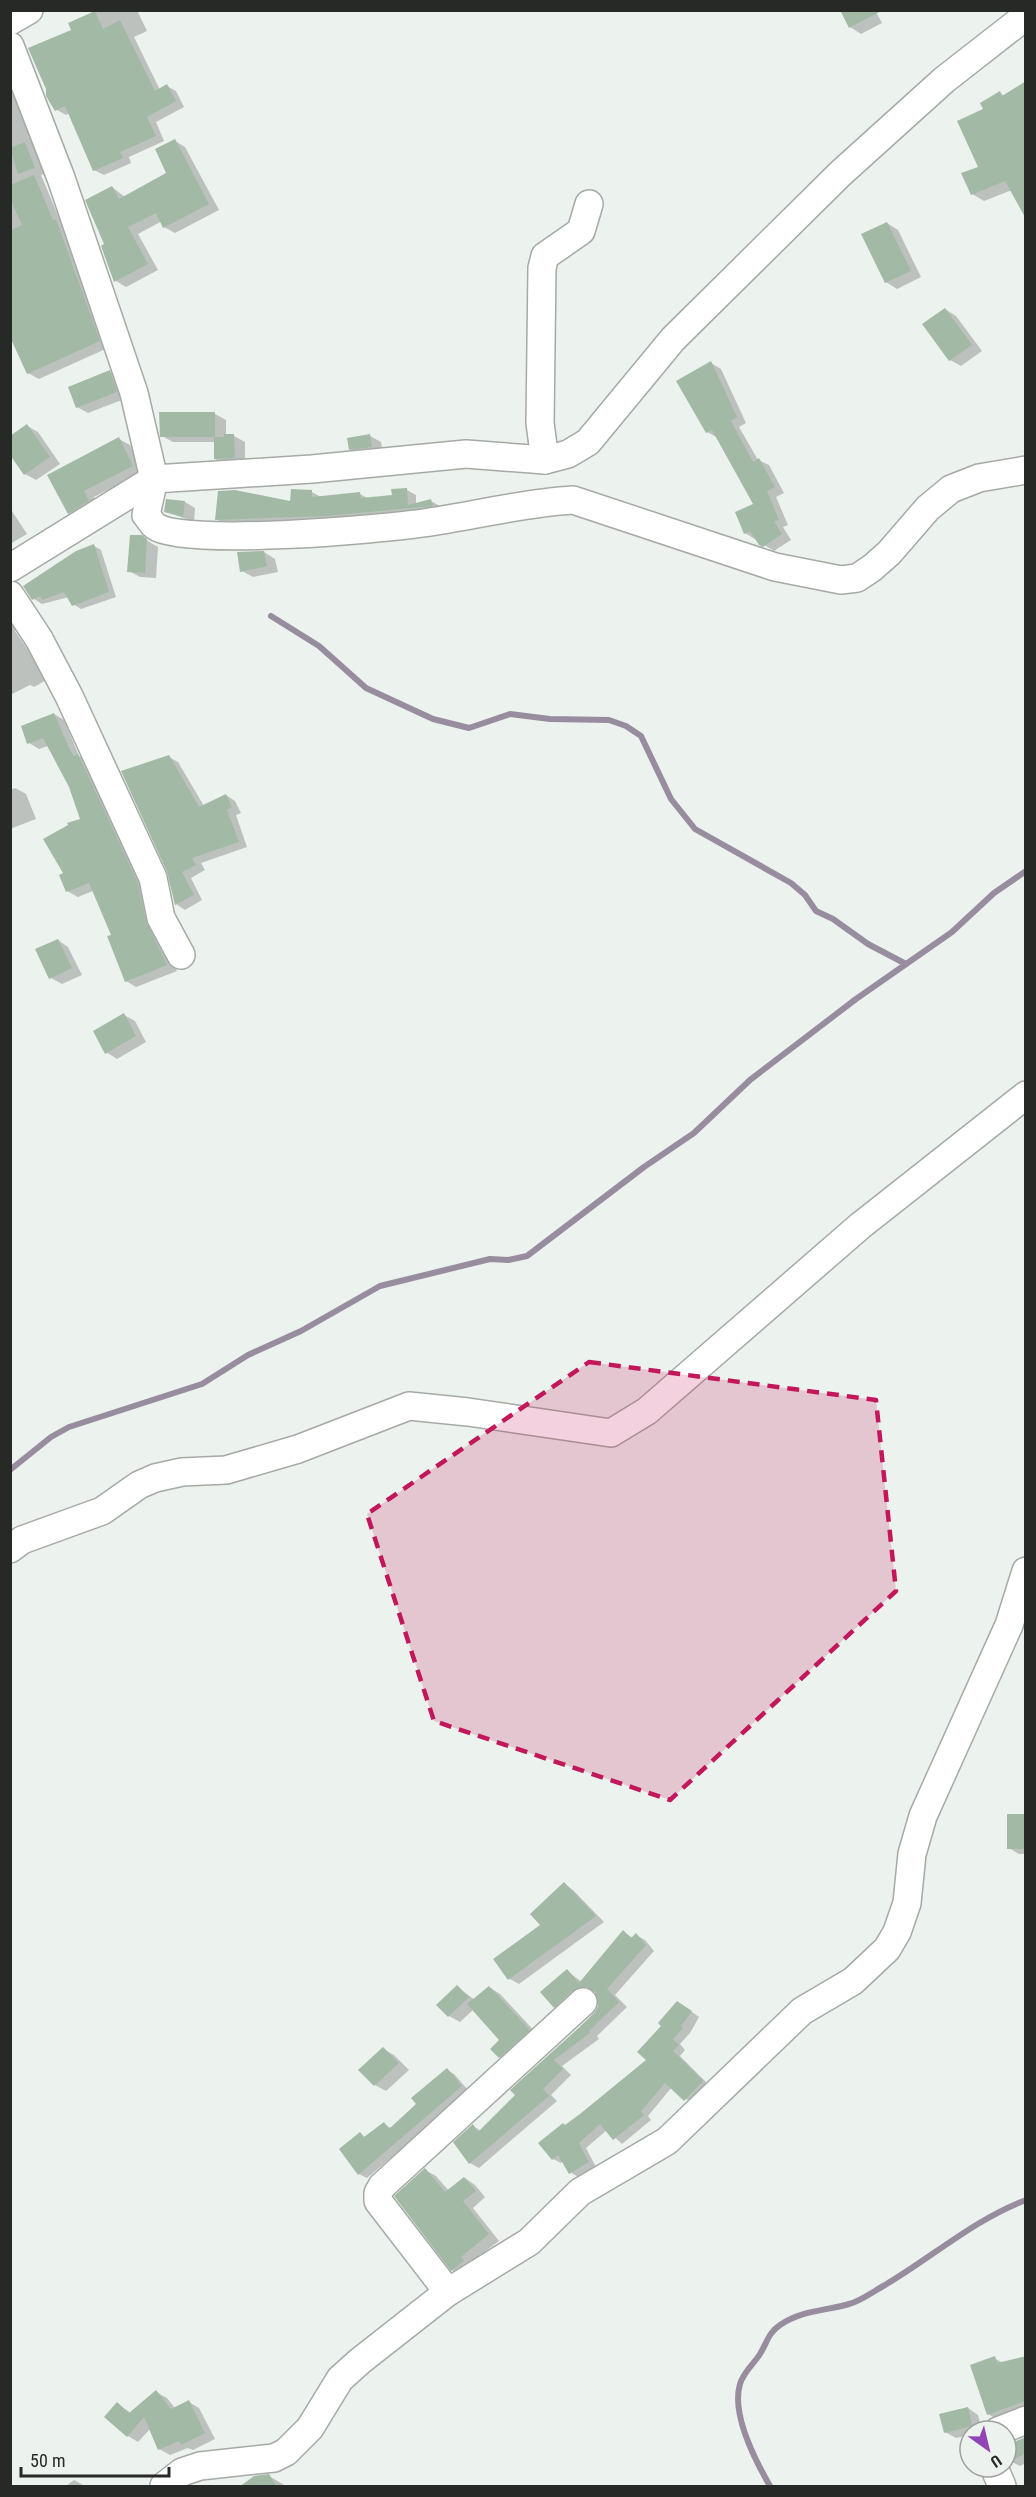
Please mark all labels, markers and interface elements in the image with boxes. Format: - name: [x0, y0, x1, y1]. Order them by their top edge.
- north arrow: [958, 2419, 1018, 2479]
- scale bar: [21, 2440, 170, 2478]
- text: 50 m: [30, 2450, 65, 2471]
- text: U: [987, 2451, 1005, 2471]

